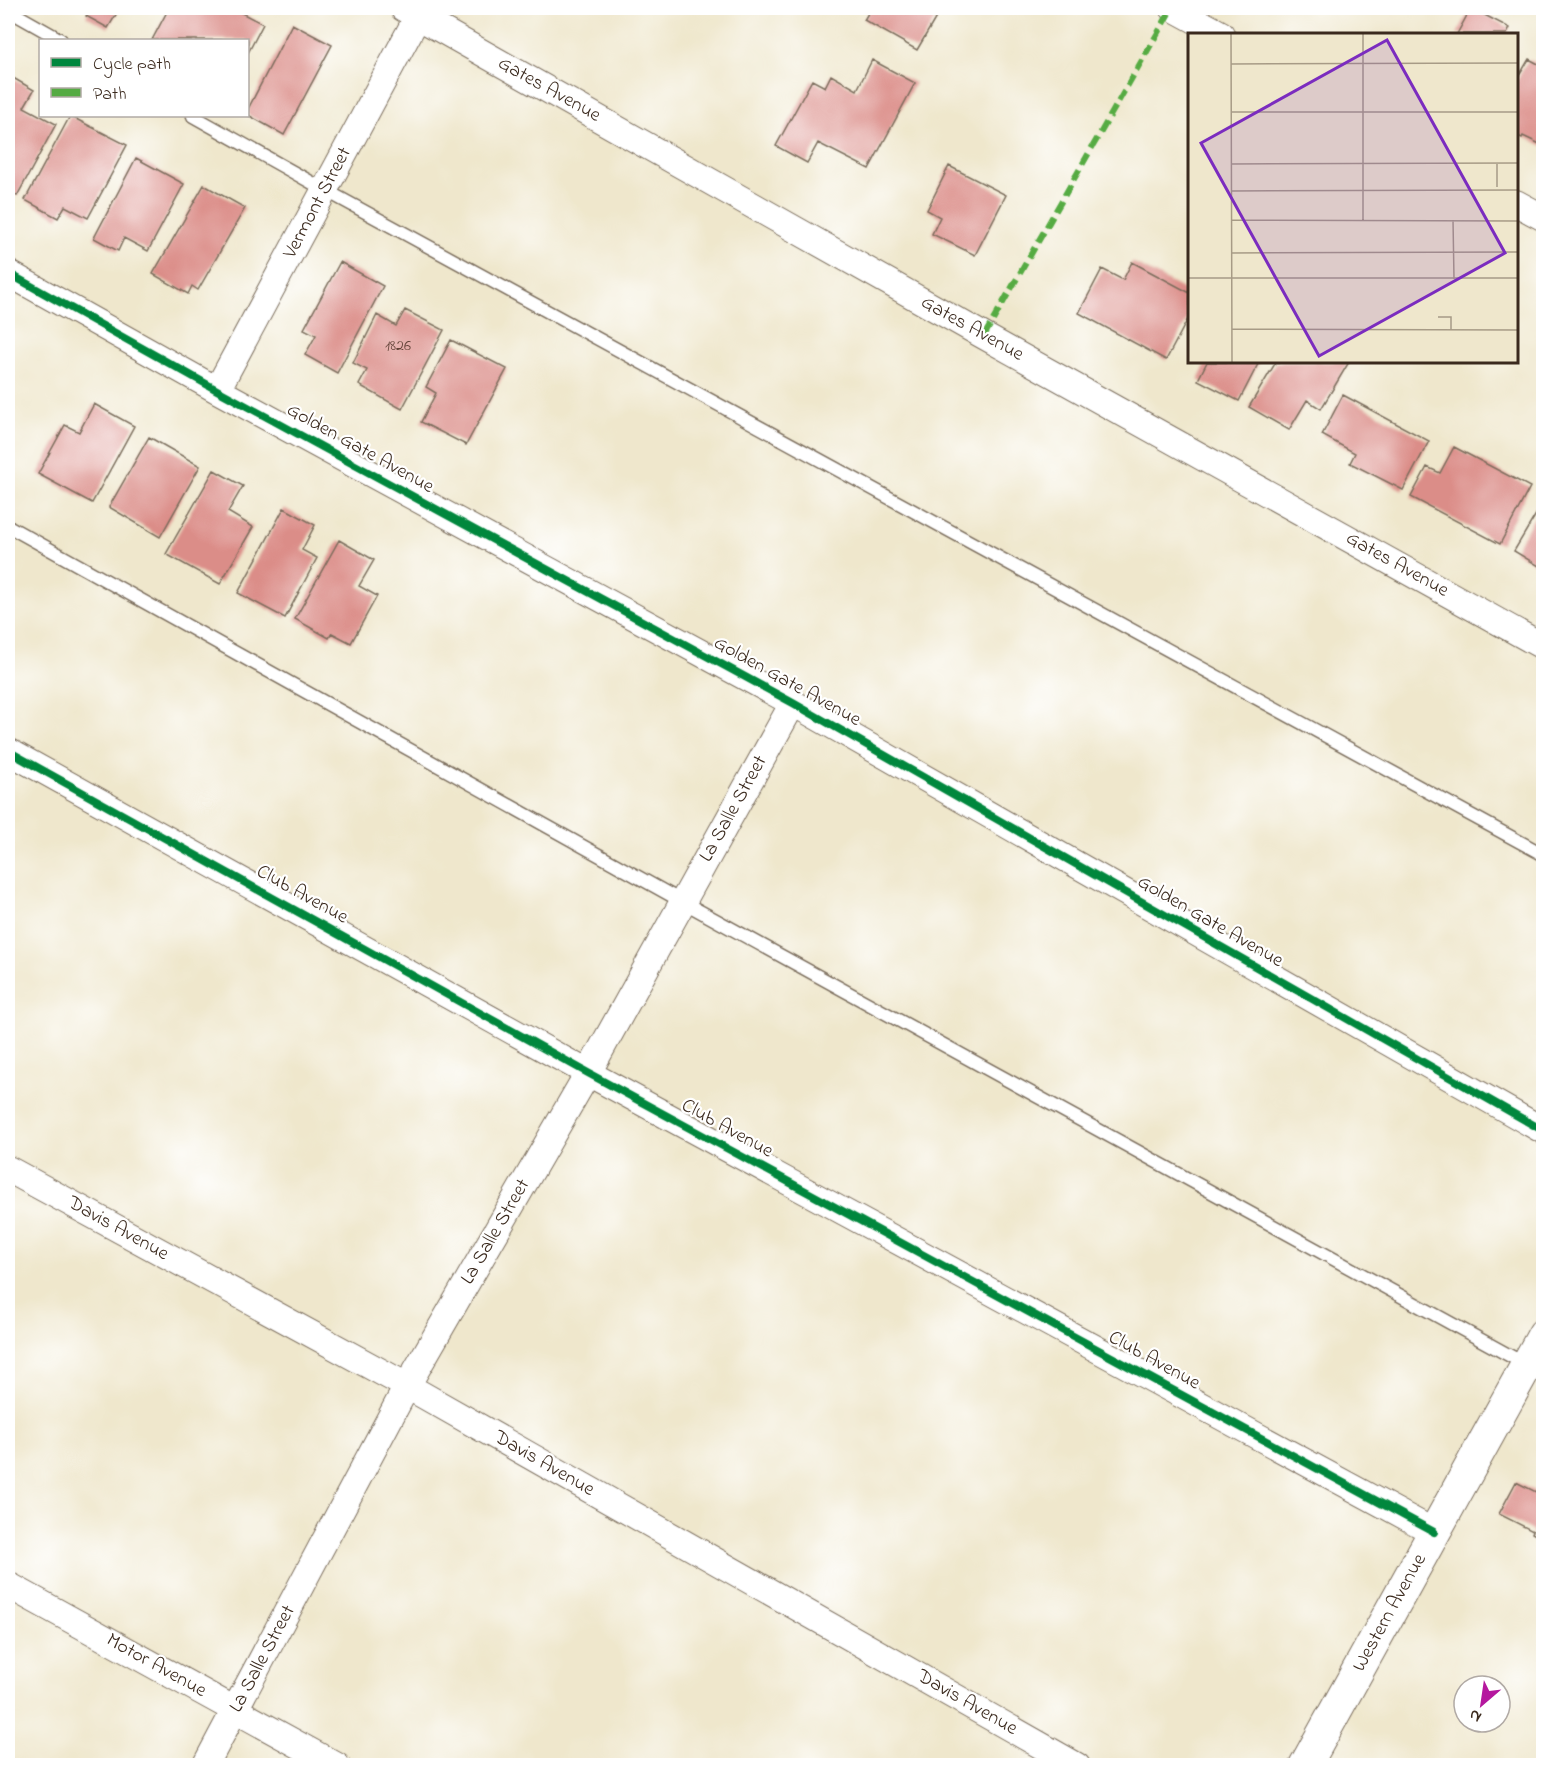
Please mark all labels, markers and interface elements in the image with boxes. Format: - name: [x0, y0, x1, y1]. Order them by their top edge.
- inset map: [1188, 33, 1518, 363]
- legend: [39, 39, 249, 117]
- street label: Gates Avenue: [492, 50, 606, 130]
- text: Cycle path: [93, 52, 171, 78]
- text: Path: [93, 82, 127, 108]
- street label: Vermont Street: [276, 142, 360, 265]
- street label: Gates Avenue: [915, 289, 1029, 369]
- house number: 1826: [385, 334, 411, 358]
- street label: Golden Gate Avenue: [281, 396, 439, 502]
- street label: Gates Avenue: [1340, 525, 1454, 605]
- street label: Golden Gate Avenue: [708, 629, 866, 735]
- street label: La Salle Street: [693, 750, 775, 868]
- street label: Club Avenue: [251, 858, 353, 932]
- street label: Golden Gate Avenue: [1131, 868, 1289, 976]
- street label: Club Avenue: [676, 1092, 778, 1166]
- street label: La Salle Street: [454, 1173, 538, 1290]
- street label: Davis Avenue: [61, 1189, 174, 1269]
- street label: Club Avenue: [1103, 1324, 1205, 1398]
- street label: Davis Avenue: [487, 1423, 600, 1505]
- street label: Western Avenue: [1346, 1549, 1434, 1677]
- street label: La Salle Street: [223, 1600, 304, 1718]
- street label: Motor Avenue: [101, 1626, 211, 1706]
- street label: Davis Avenue: [910, 1662, 1023, 1744]
- north arrow: [1452, 1674, 1512, 1734]
- text: N: [1465, 1702, 1486, 1728]

